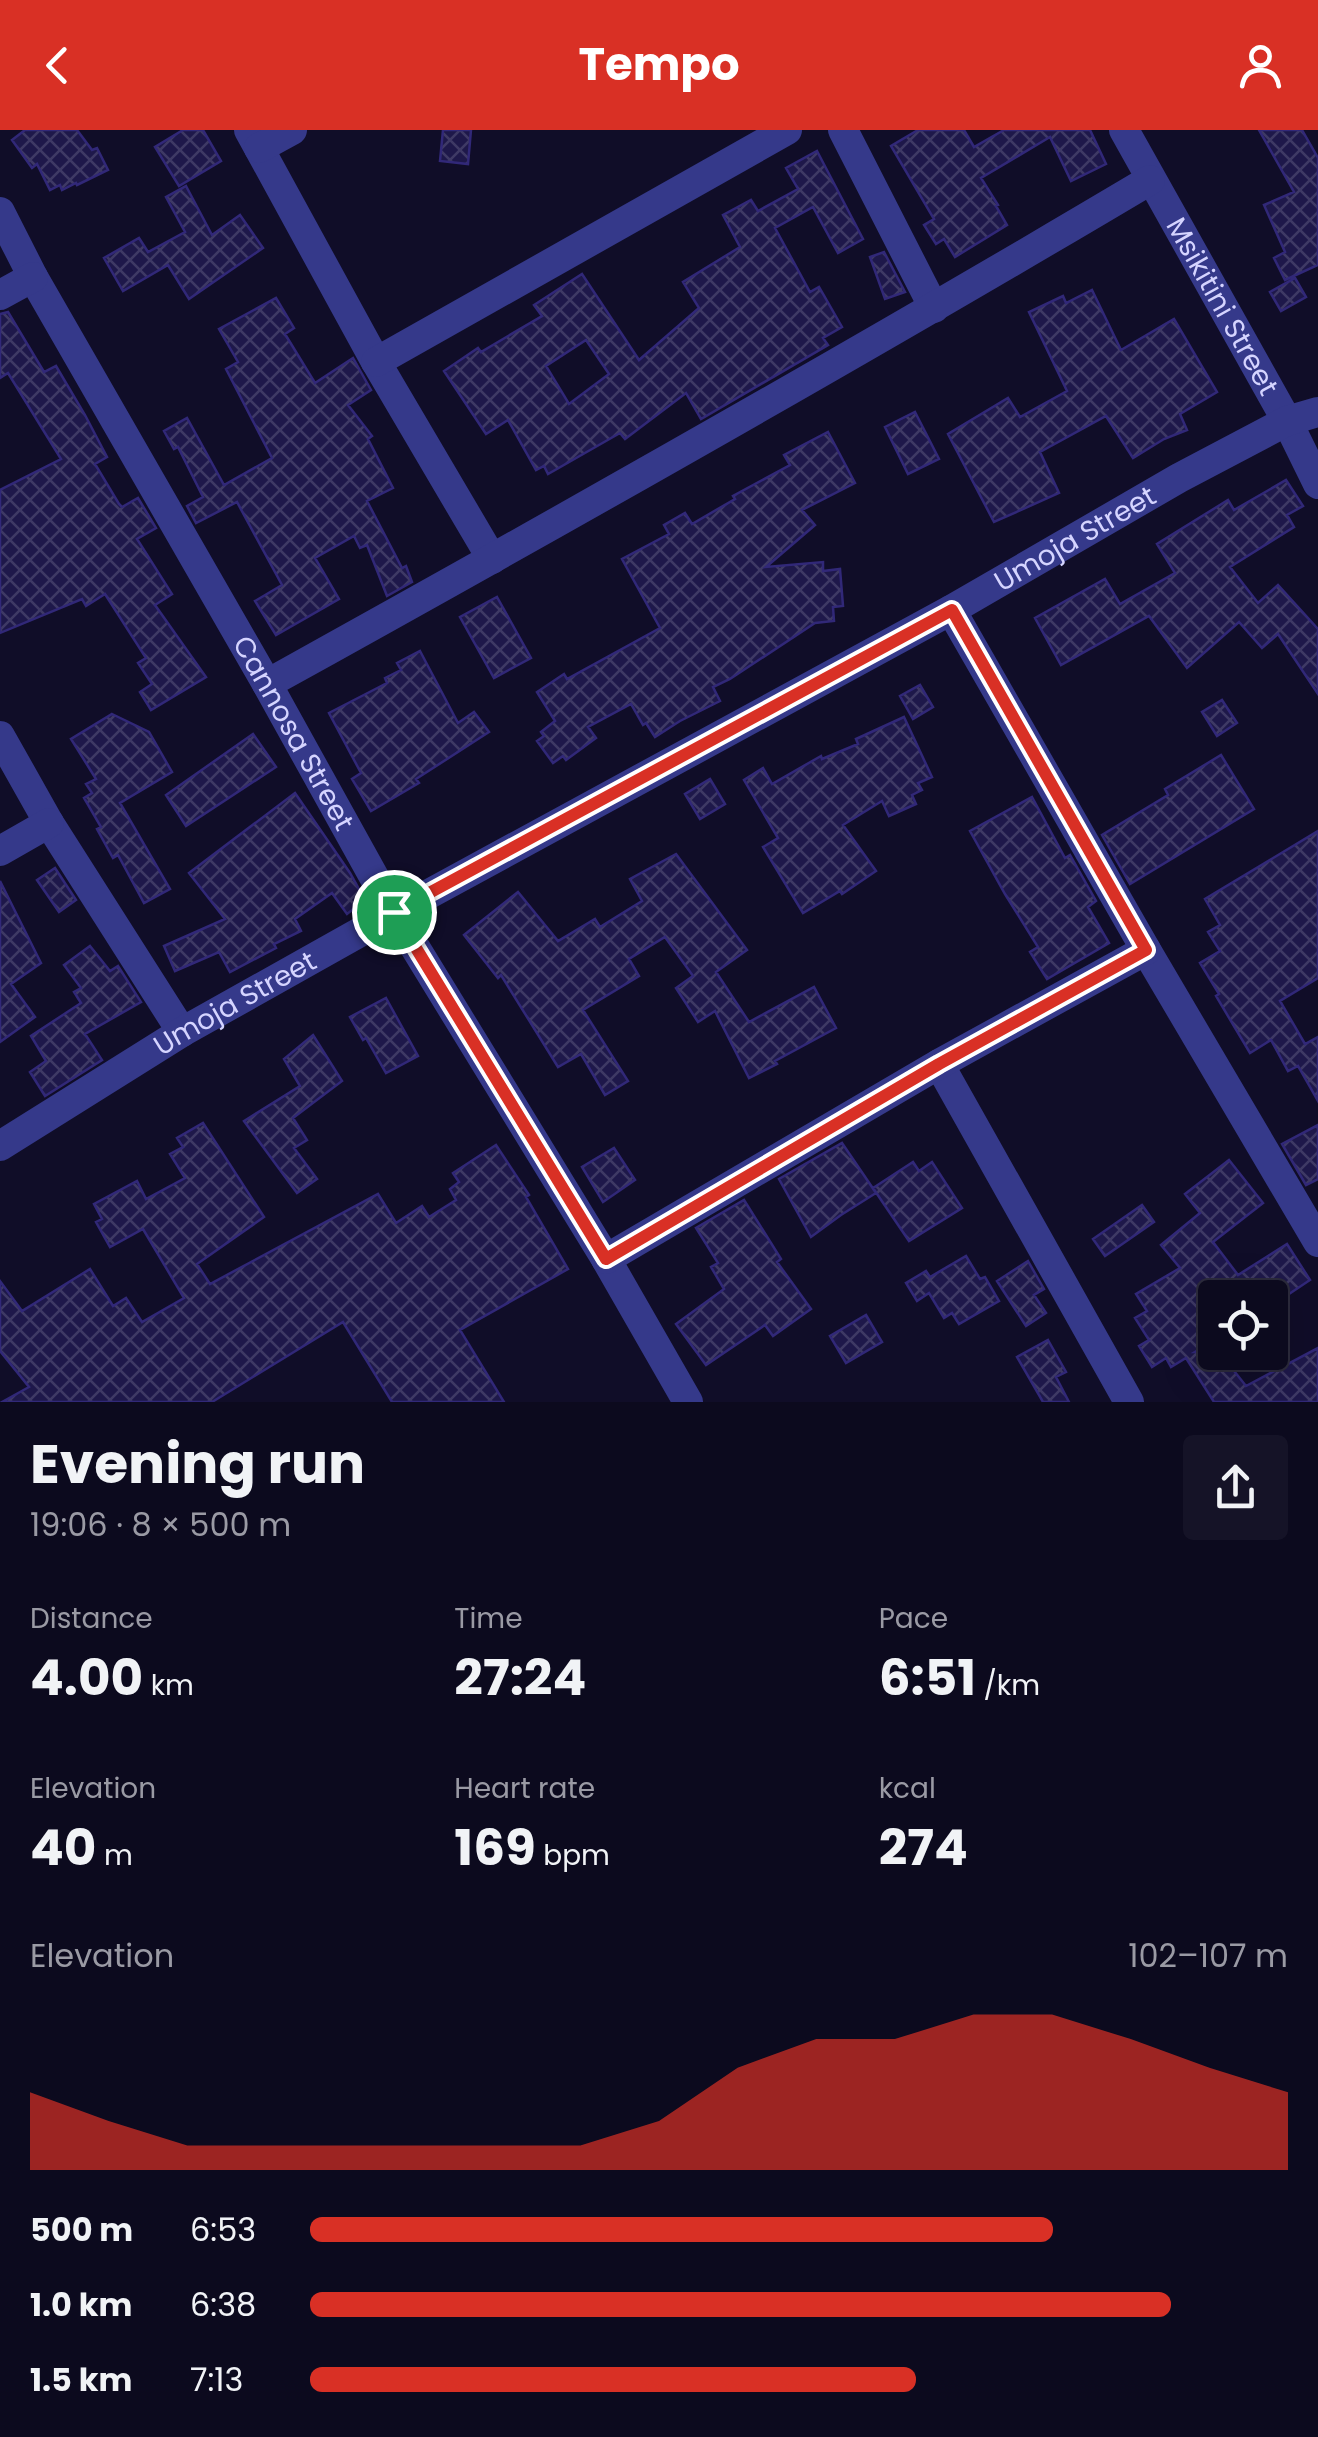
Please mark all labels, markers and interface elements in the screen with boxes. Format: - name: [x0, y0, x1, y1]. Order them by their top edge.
- text: Tempo: [578, 33, 740, 96]
- icon: back: [30, 38, 85, 93]
- icon: person: [1233, 38, 1288, 93]
- street label: Msikitini Street: [1157, 210, 1288, 402]
- street label: Umoja Street: [987, 476, 1163, 601]
- street label: Cannosa Street: [224, 628, 364, 837]
- pin: [352, 870, 437, 955]
- icon: arrive: [367, 885, 422, 940]
- street label: Umoja Street: [146, 941, 323, 1065]
- map controls: [1198, 1280, 1288, 1370]
- button: locate: [1198, 1280, 1288, 1370]
- text: Evening run: [30, 1425, 365, 1502]
- button: share: [1183, 1435, 1288, 1540]
- text: 19:06 · 8 × 500 m: [30, 1502, 291, 1547]
- text: Distance: [30, 1599, 153, 1638]
- text: Time: [454, 1599, 523, 1638]
- text: Pace: [879, 1599, 948, 1638]
- text: 4.00: [30, 1642, 143, 1713]
- text: 27:24: [454, 1642, 586, 1713]
- text: 6:51: [879, 1642, 976, 1713]
- text: km: [143, 1666, 194, 1705]
- text: /km: [976, 1666, 1040, 1705]
- text: Elevation: [30, 1769, 156, 1808]
- text: Heart rate: [454, 1769, 595, 1808]
- text: kcal: [879, 1769, 936, 1808]
- text: 40: [30, 1812, 96, 1883]
- text: 169: [454, 1812, 536, 1883]
- text: 274: [879, 1812, 968, 1883]
- text: m: [96, 1836, 133, 1875]
- text: bpm: [536, 1836, 610, 1875]
- text: Elevation: [30, 1933, 174, 1978]
- text: 102–107 m: [1128, 1933, 1288, 1978]
- text: 500 m: [30, 2207, 133, 2252]
- text: 6:53: [190, 2207, 256, 2252]
- text: 1.0 km: [30, 2282, 132, 2327]
- text: 6:38: [190, 2282, 256, 2327]
- text: 1.5 km: [30, 2357, 132, 2402]
- text: 7:13: [190, 2357, 243, 2402]

